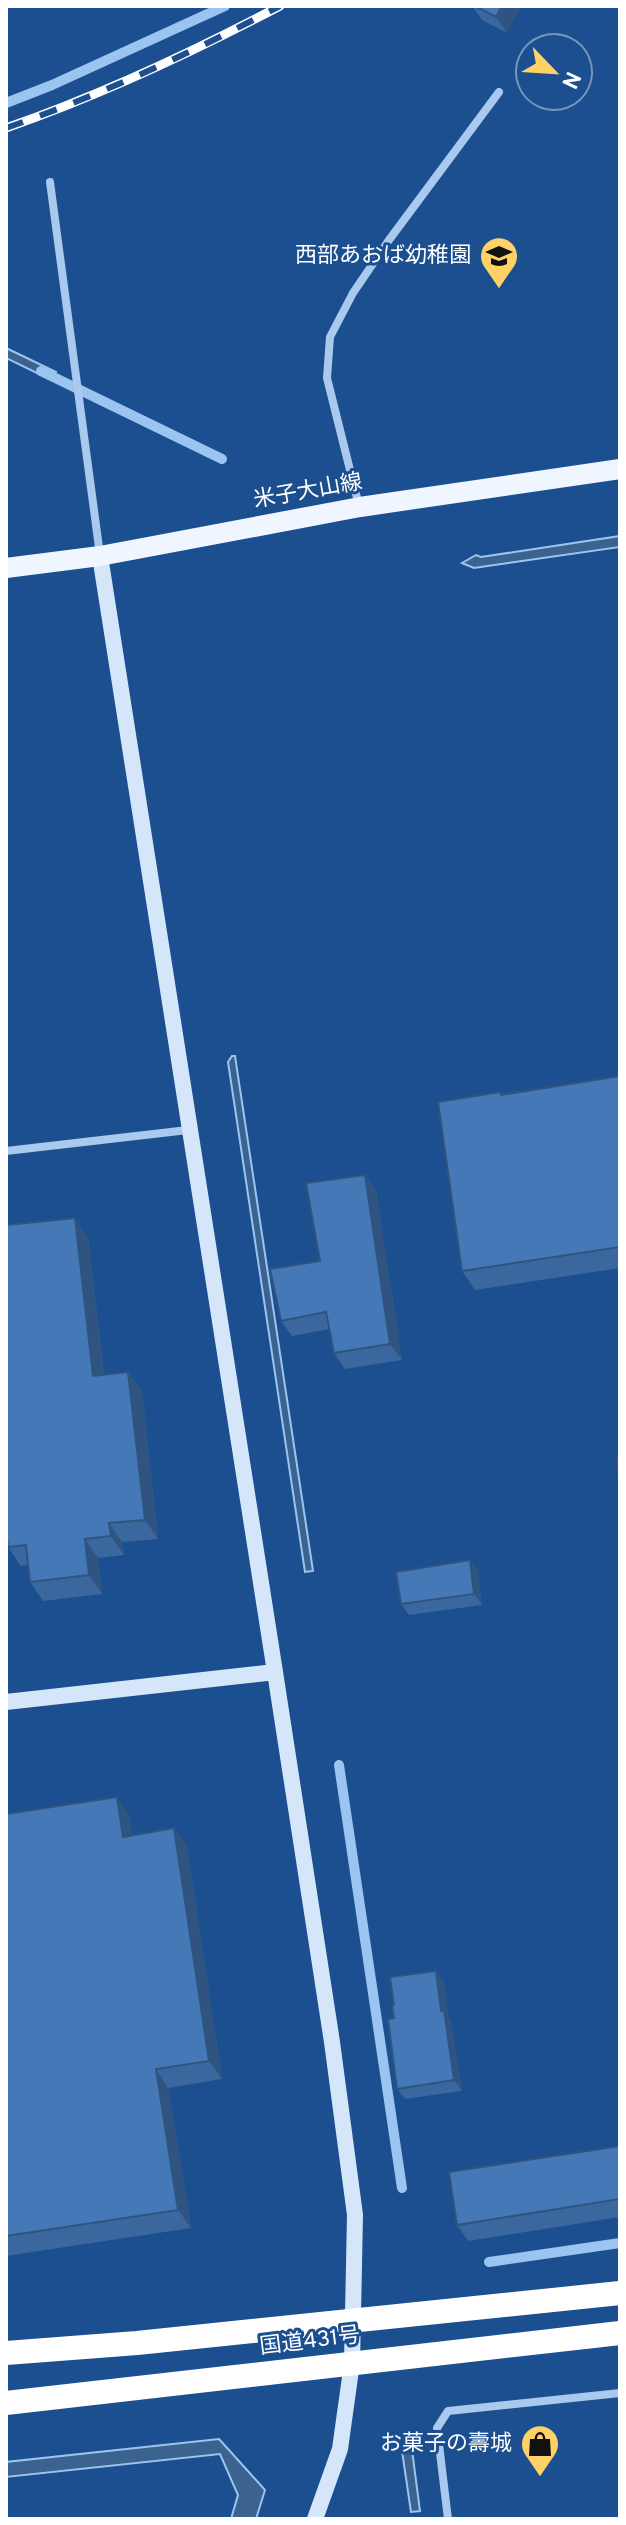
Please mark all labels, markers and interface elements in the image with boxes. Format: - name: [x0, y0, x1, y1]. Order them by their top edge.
- north arrow: [514, 32, 594, 112]
- text: N: [554, 67, 585, 92]
- school or university icon: 西部あおば幼稚園: [478, 235, 520, 290]
- place label: 西部あおば幼稚園: [295, 243, 471, 270]
- street label: 米子大山線: [251, 469, 365, 515]
- street label: 国道431号: [258, 2322, 362, 2362]
- shop icon: お菓子の壽城: [519, 2423, 561, 2478]
- place label: お菓子の壽城: [380, 2431, 512, 2458]

